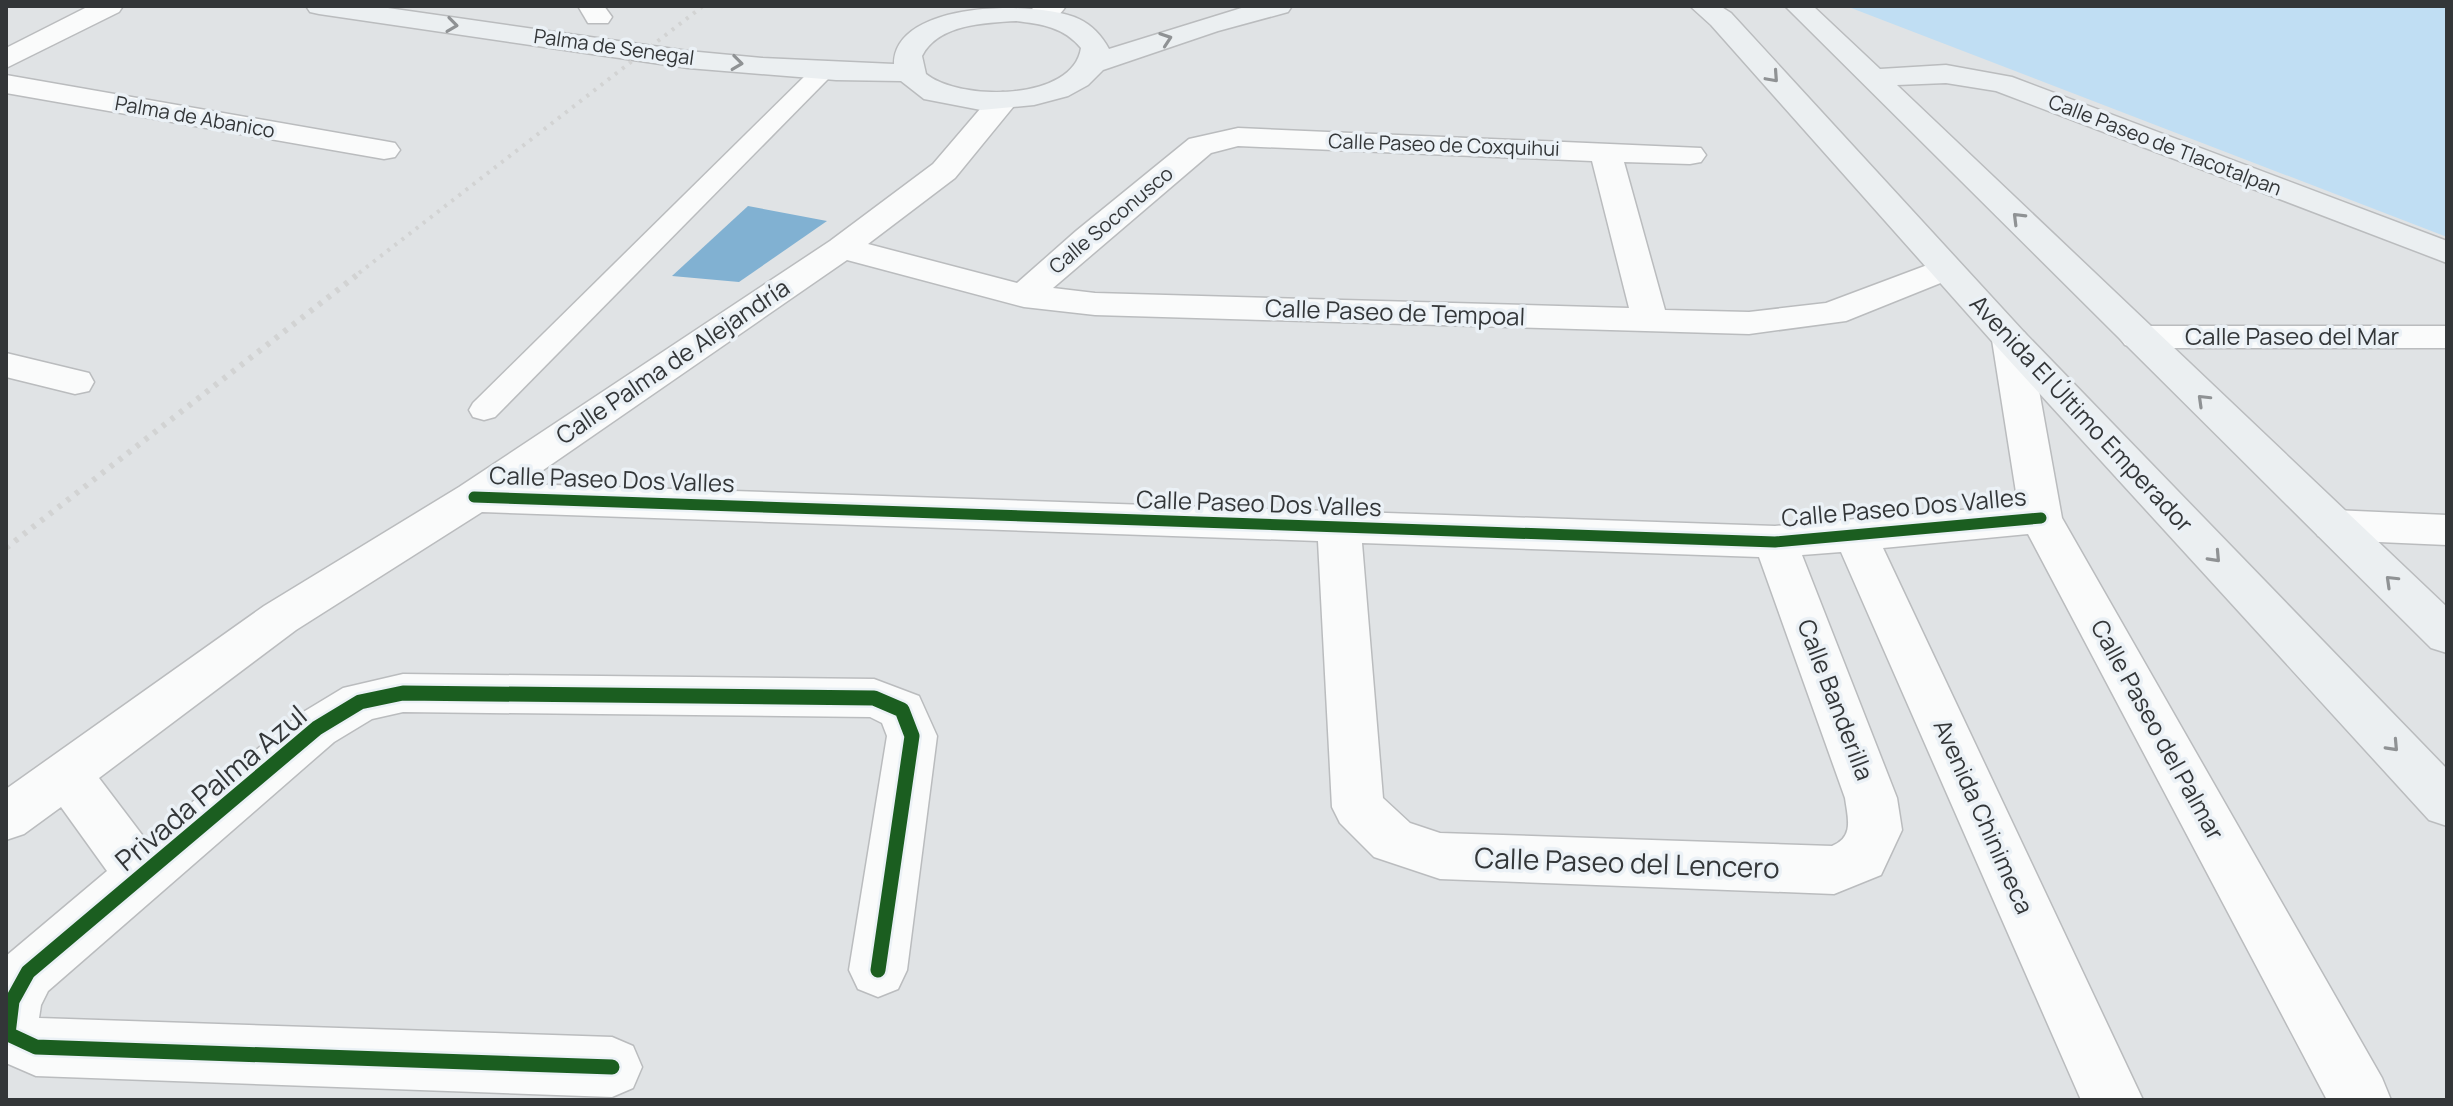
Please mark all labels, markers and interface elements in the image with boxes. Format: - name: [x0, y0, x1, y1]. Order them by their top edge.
- one-way arrow: [445, 16, 459, 33]
- street label: Palma de Senegal: [532, 22, 696, 71]
- one-way arrow: [1158, 33, 1172, 49]
- one-way arrow: [730, 54, 744, 71]
- one-way arrow: [1764, 67, 1778, 82]
- street label: Calle Paseo de Tlacotalpan: [2045, 88, 2286, 202]
- street label: Palma de Abanico: [113, 89, 277, 144]
- street label: Calle Paseo de Coxquihui: [1328, 127, 1560, 162]
- street label: Calle Soconusco: [1043, 160, 1178, 279]
- one-way arrow: [2013, 213, 2027, 228]
- street label: Calle Palma de Alejandría: [549, 270, 795, 451]
- street label: Avenida El Último Emperador: [1963, 287, 2201, 539]
- street label: Calle Paseo de Tempoal: [1264, 290, 1526, 333]
- street label: Calle Paseo del Mar: [2185, 319, 2399, 352]
- one-way arrow: [2198, 395, 2212, 410]
- street label: Calle Paseo Dos Valles: [489, 458, 735, 499]
- street label: Calle Paseo Dos Valles: [1780, 479, 2028, 534]
- street label: Calle Paseo Dos Valles: [1136, 482, 1382, 523]
- one-way arrow: [2205, 548, 2220, 562]
- one-way arrow: [2385, 576, 2400, 590]
- street label: Calle Paseo del Palmar: [2084, 613, 2233, 846]
- street label: Calle Banderilla: [1791, 614, 1882, 785]
- street label: Privada Palma Azul: [107, 696, 314, 879]
- street label: Avenida Chinimeca: [1927, 714, 2042, 919]
- one-way arrow: [2383, 737, 2398, 751]
- street label: Calle Paseo del Lencero: [1474, 838, 1780, 886]

